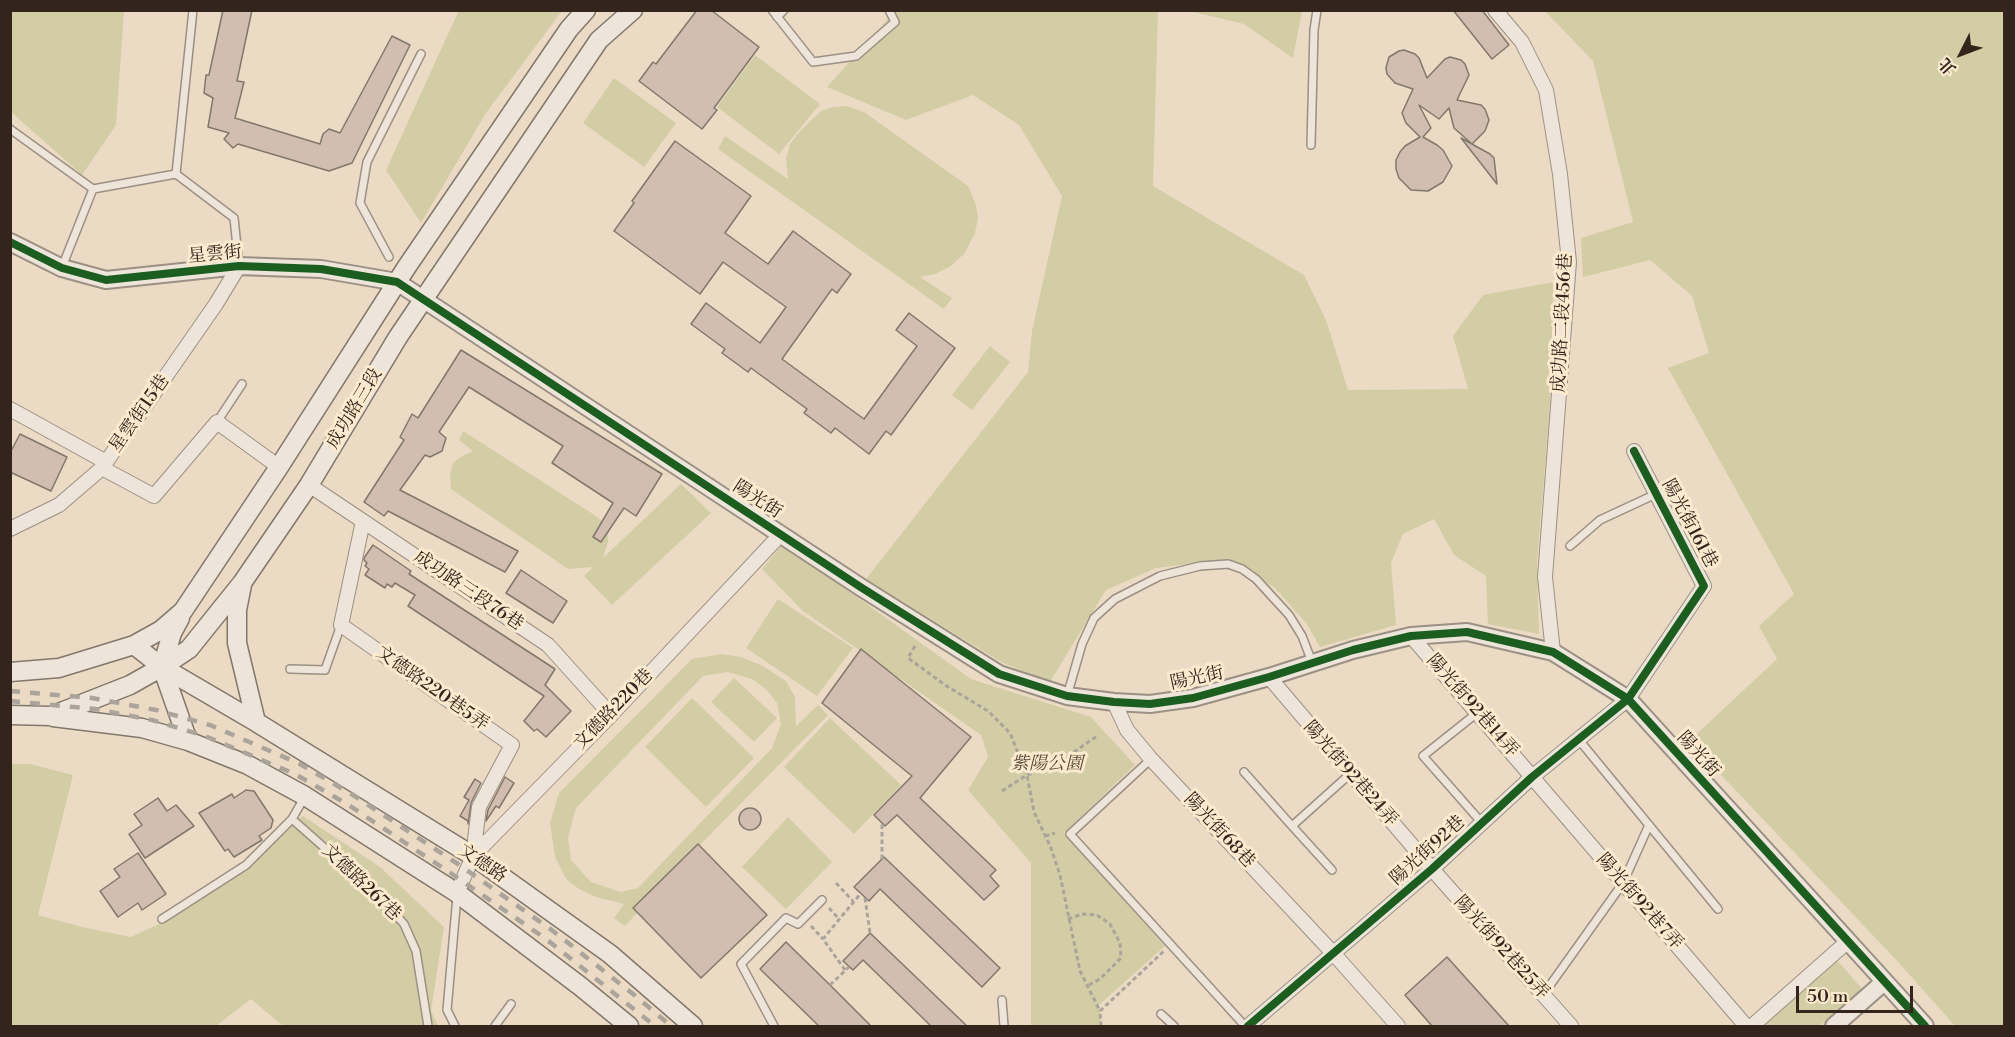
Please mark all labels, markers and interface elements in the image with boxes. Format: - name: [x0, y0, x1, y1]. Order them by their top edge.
- north arrow: [1931, 24, 1991, 84]
- text: 北: [1935, 53, 1960, 79]
- street label: 星雲街: [187, 242, 243, 268]
- street label: 成功路二段456巷: [1549, 253, 1577, 393]
- street label: 成功路三段: [323, 365, 387, 453]
- street label: 星雲街15巷: [105, 371, 175, 457]
- street label: 陽光街: [728, 476, 786, 524]
- street label: 陽光街161巷: [1657, 476, 1721, 572]
- street label: 成功路三段76巷: [409, 546, 527, 636]
- street label: 文德路220巷5弄: [372, 642, 492, 736]
- street label: 陽光街92巷14弄: [1422, 650, 1522, 762]
- street label: 陽光街: [1168, 663, 1226, 695]
- street label: 文德路220巷: [570, 665, 658, 755]
- street label: 陽光街92巷24弄: [1298, 717, 1402, 831]
- street label: 陽光街: [1672, 728, 1724, 782]
- park label: 紫陽公園: [1011, 754, 1083, 776]
- street label: 陽光街68巷: [1179, 789, 1259, 873]
- street label: 陽光街92巷: [1386, 812, 1470, 890]
- street label: 文德路267巷: [317, 840, 405, 926]
- street label: 文德路: [454, 840, 510, 888]
- street label: 陽光街92巷7弄: [1591, 850, 1687, 954]
- street label: 陽光街92巷25弄: [1449, 892, 1553, 1004]
- scale bar: [1799, 974, 1916, 1012]
- text: 50 m: [1807, 985, 1848, 1008]

